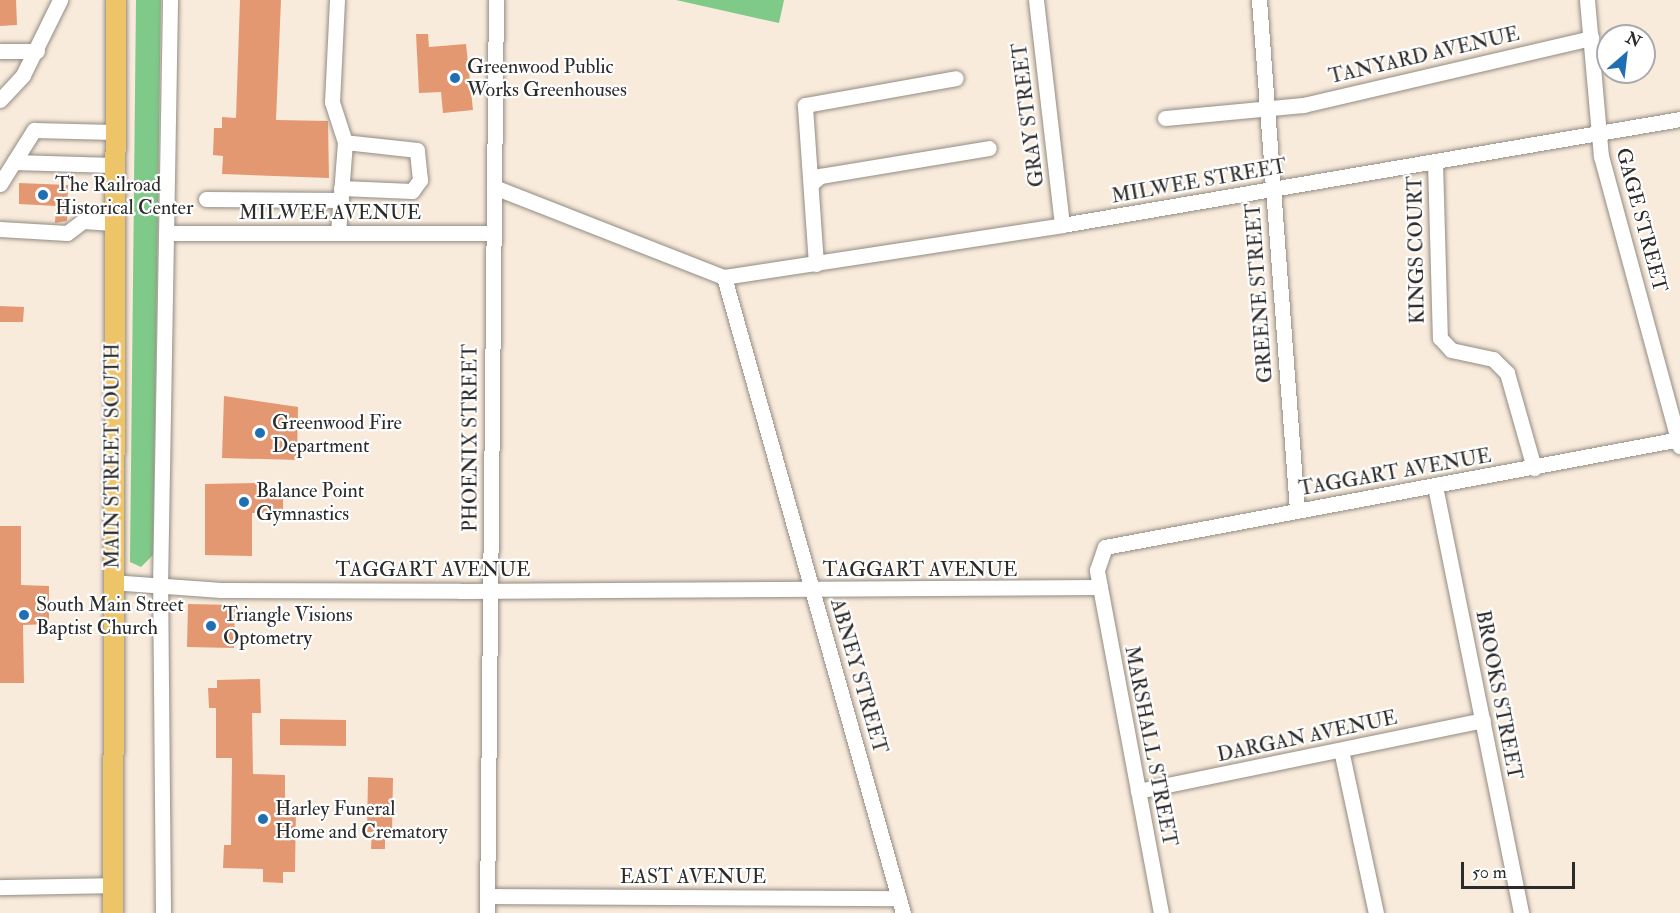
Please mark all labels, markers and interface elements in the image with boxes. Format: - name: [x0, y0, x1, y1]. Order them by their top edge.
- street label: TANYARD AVENUE: [1326, 21, 1522, 89]
- north arrow: [1596, 24, 1656, 84]
- text: N: [1622, 28, 1645, 52]
- street label: GRAY STREET: [1007, 42, 1049, 188]
- place label: Greenwood Public Works Greenhouses: [467, 54, 627, 101]
- marker: Greenwood Public Works Greenhouses: [448, 71, 462, 85]
- street label: GAGE STREET: [1611, 145, 1673, 295]
- street label: MILWEE STREET: [1110, 154, 1288, 208]
- place label: The Railroad Historical Center: [55, 172, 193, 219]
- street label: KINGS COURT: [1403, 176, 1429, 324]
- marker: The Railroad Historical Center: [36, 188, 50, 202]
- street label: MILWEE AVENUE: [239, 200, 421, 224]
- street label: GREENE STREET: [1241, 202, 1277, 384]
- street label: MAIN STREET SOUTH: [100, 343, 124, 569]
- street label: PHOENIX STREET: [458, 344, 482, 532]
- place label: Greenwood Fire Department: [272, 410, 402, 457]
- marker: Greenwood Fire Department: [253, 426, 267, 440]
- street label: TAGGART AVENUE: [1297, 443, 1493, 501]
- place label: Balance Point Gymnastics: [256, 478, 364, 525]
- marker: Balance Point Gymnastics: [237, 495, 251, 509]
- street label: TAGGART AVENUE: [336, 557, 530, 581]
- street label: TAGGART AVENUE: [823, 557, 1017, 581]
- place label: South Main Street Baptist Church: [36, 592, 184, 639]
- street label: ABNEY STREET: [825, 596, 893, 756]
- place label: Triangle Visions Optometry: [223, 602, 353, 649]
- marker: South Main Street Baptist Church: [17, 608, 31, 622]
- street label: BROOKS STREET: [1471, 608, 1527, 782]
- marker: Triangle Visions Optometry: [204, 619, 218, 633]
- street label: MARSHALL STREET: [1120, 644, 1182, 848]
- street label: DARGAN AVENUE: [1215, 705, 1399, 767]
- place label: Harley Funeral Home and Crematory: [275, 796, 448, 843]
- marker: Harley Funeral Home and Crematory: [256, 812, 270, 826]
- scale bar: [1464, 850, 1578, 888]
- text: 50 m: [1472, 861, 1507, 884]
- street label: EAST AVENUE: [620, 864, 766, 888]

